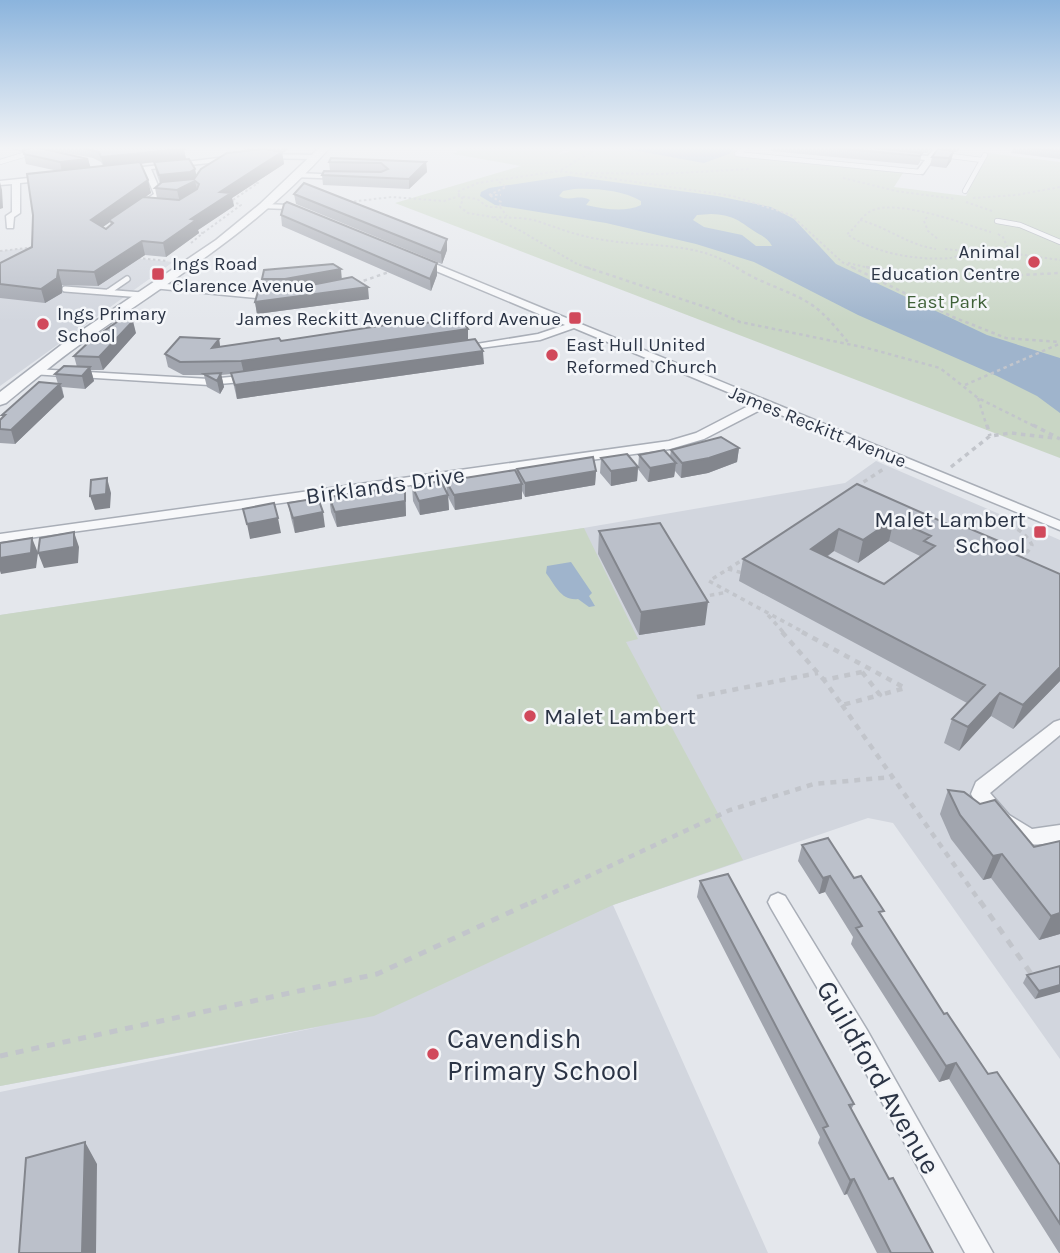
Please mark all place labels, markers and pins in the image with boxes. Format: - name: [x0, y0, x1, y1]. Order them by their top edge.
- place label: Animal Education Centre: [870, 241, 1020, 285]
- place label: Ings Road Clarence Avenue: [172, 253, 314, 297]
- marker: Animal Education Centre: [1026, 254, 1042, 270]
- marker: Ings Road Clarence Avenue: [150, 266, 166, 282]
- place label: Ings Primary School: [57, 303, 166, 347]
- place label: James Reckitt Avenue Clifford Avenue: [236, 308, 561, 330]
- marker: James Reckitt Avenue Clifford Avenue: [567, 310, 583, 326]
- marker: Ings Primary School: [35, 316, 51, 332]
- place label: East Hull United Reformed Church: [566, 334, 717, 378]
- marker: East Hull United Reformed Church: [544, 347, 560, 363]
- place label: Malet Lambert School: [874, 506, 1026, 559]
- marker: Malet Lambert School: [1032, 524, 1048, 540]
- place label: Malet Lambert: [544, 703, 696, 730]
- marker: Malet Lambert: [522, 708, 538, 724]
- place label: Cavendish Primary School: [447, 1022, 639, 1087]
- marker: Cavendish Primary School: [425, 1046, 441, 1062]

